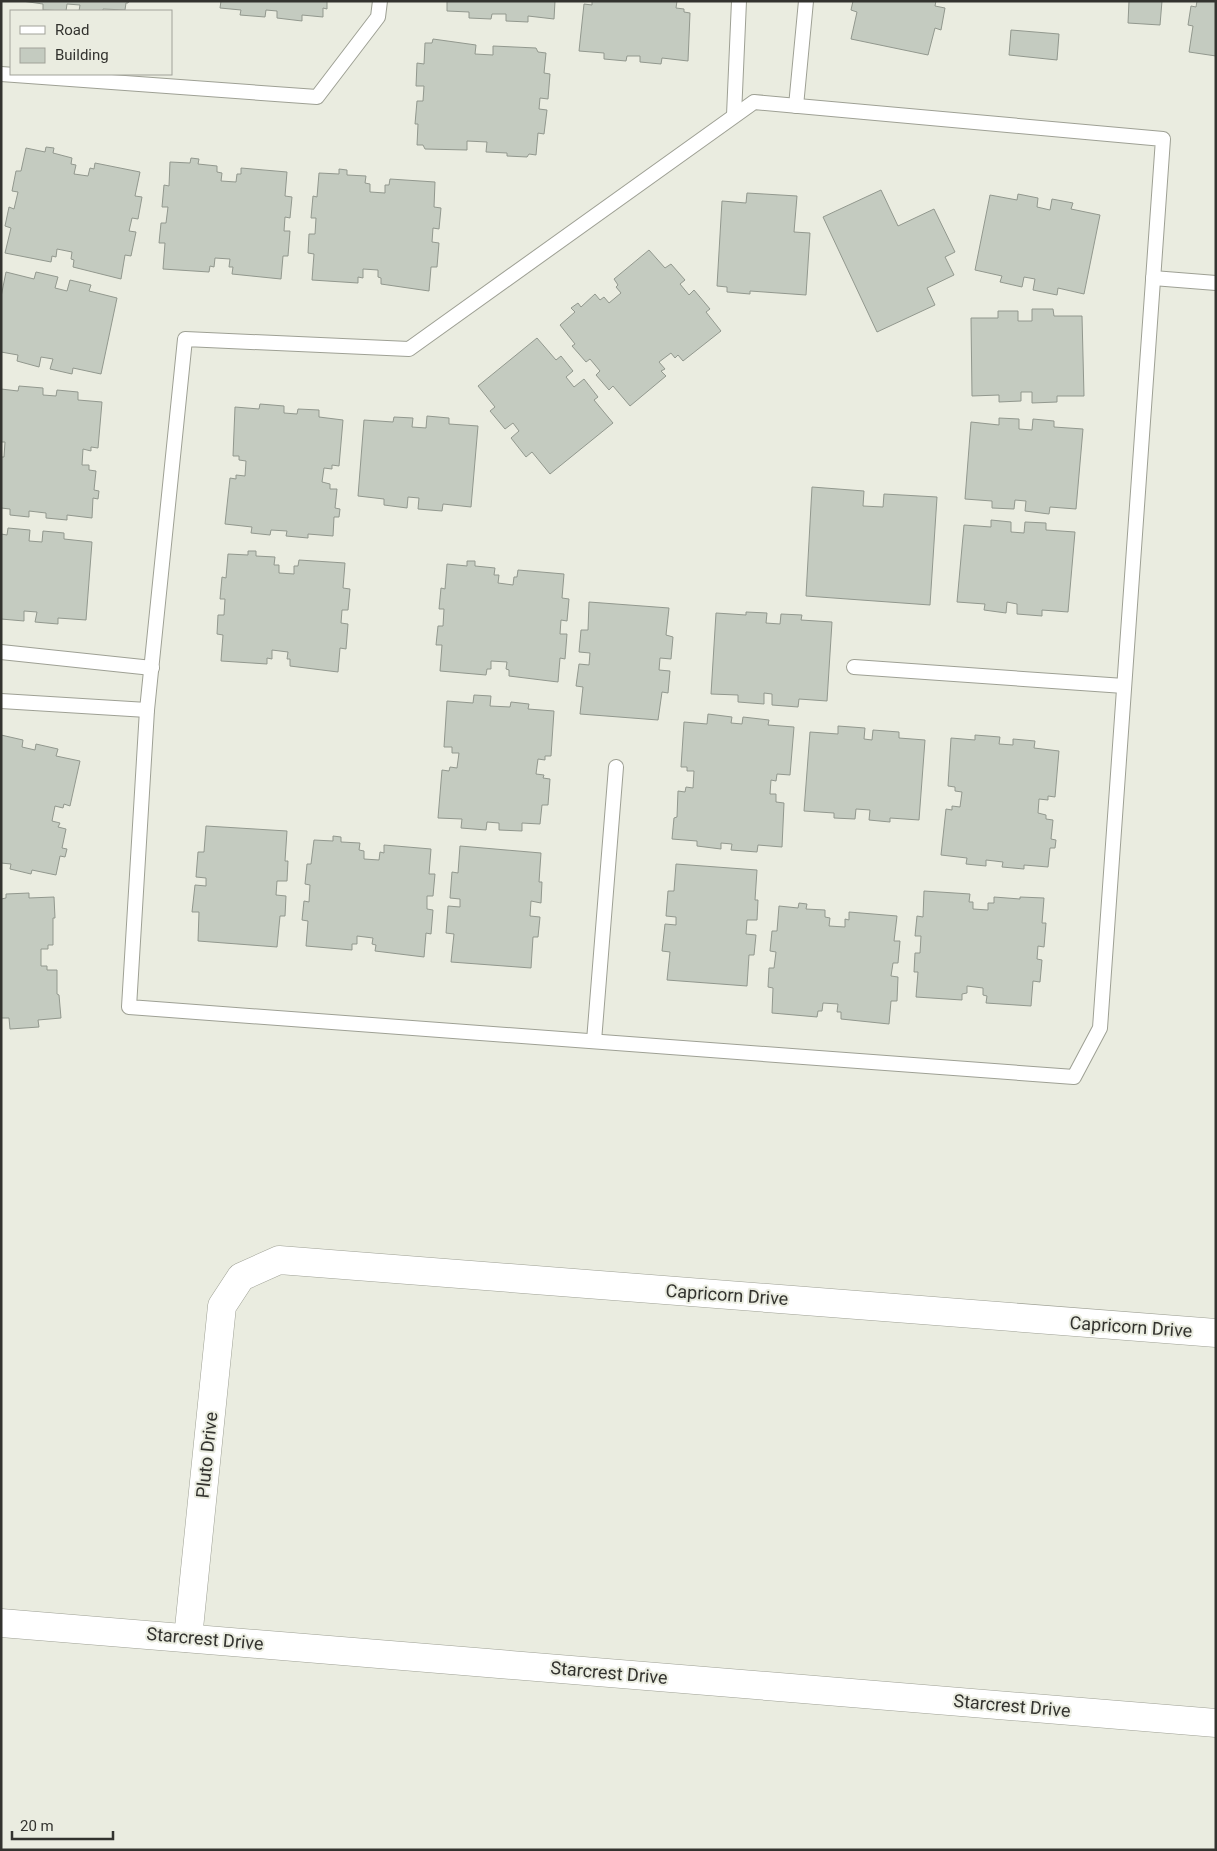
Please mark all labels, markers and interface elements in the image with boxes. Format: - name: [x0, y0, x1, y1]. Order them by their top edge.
- legend: [10, 10, 172, 75]
- text: Road: [55, 21, 89, 39]
- text: Building: [55, 46, 109, 64]
- street label: Capricorn Drive: [665, 1280, 789, 1309]
- street label: Capricorn Drive: [1069, 1312, 1193, 1341]
- street label: Pluto Drive: [192, 1411, 221, 1499]
- street label: Starcrest Drive: [146, 1623, 264, 1654]
- street label: Starcrest Drive: [550, 1657, 668, 1688]
- street label: Starcrest Drive: [953, 1690, 1071, 1721]
- scale bar: [12, 1808, 114, 1840]
- text: 20 m: [20, 1817, 54, 1835]

